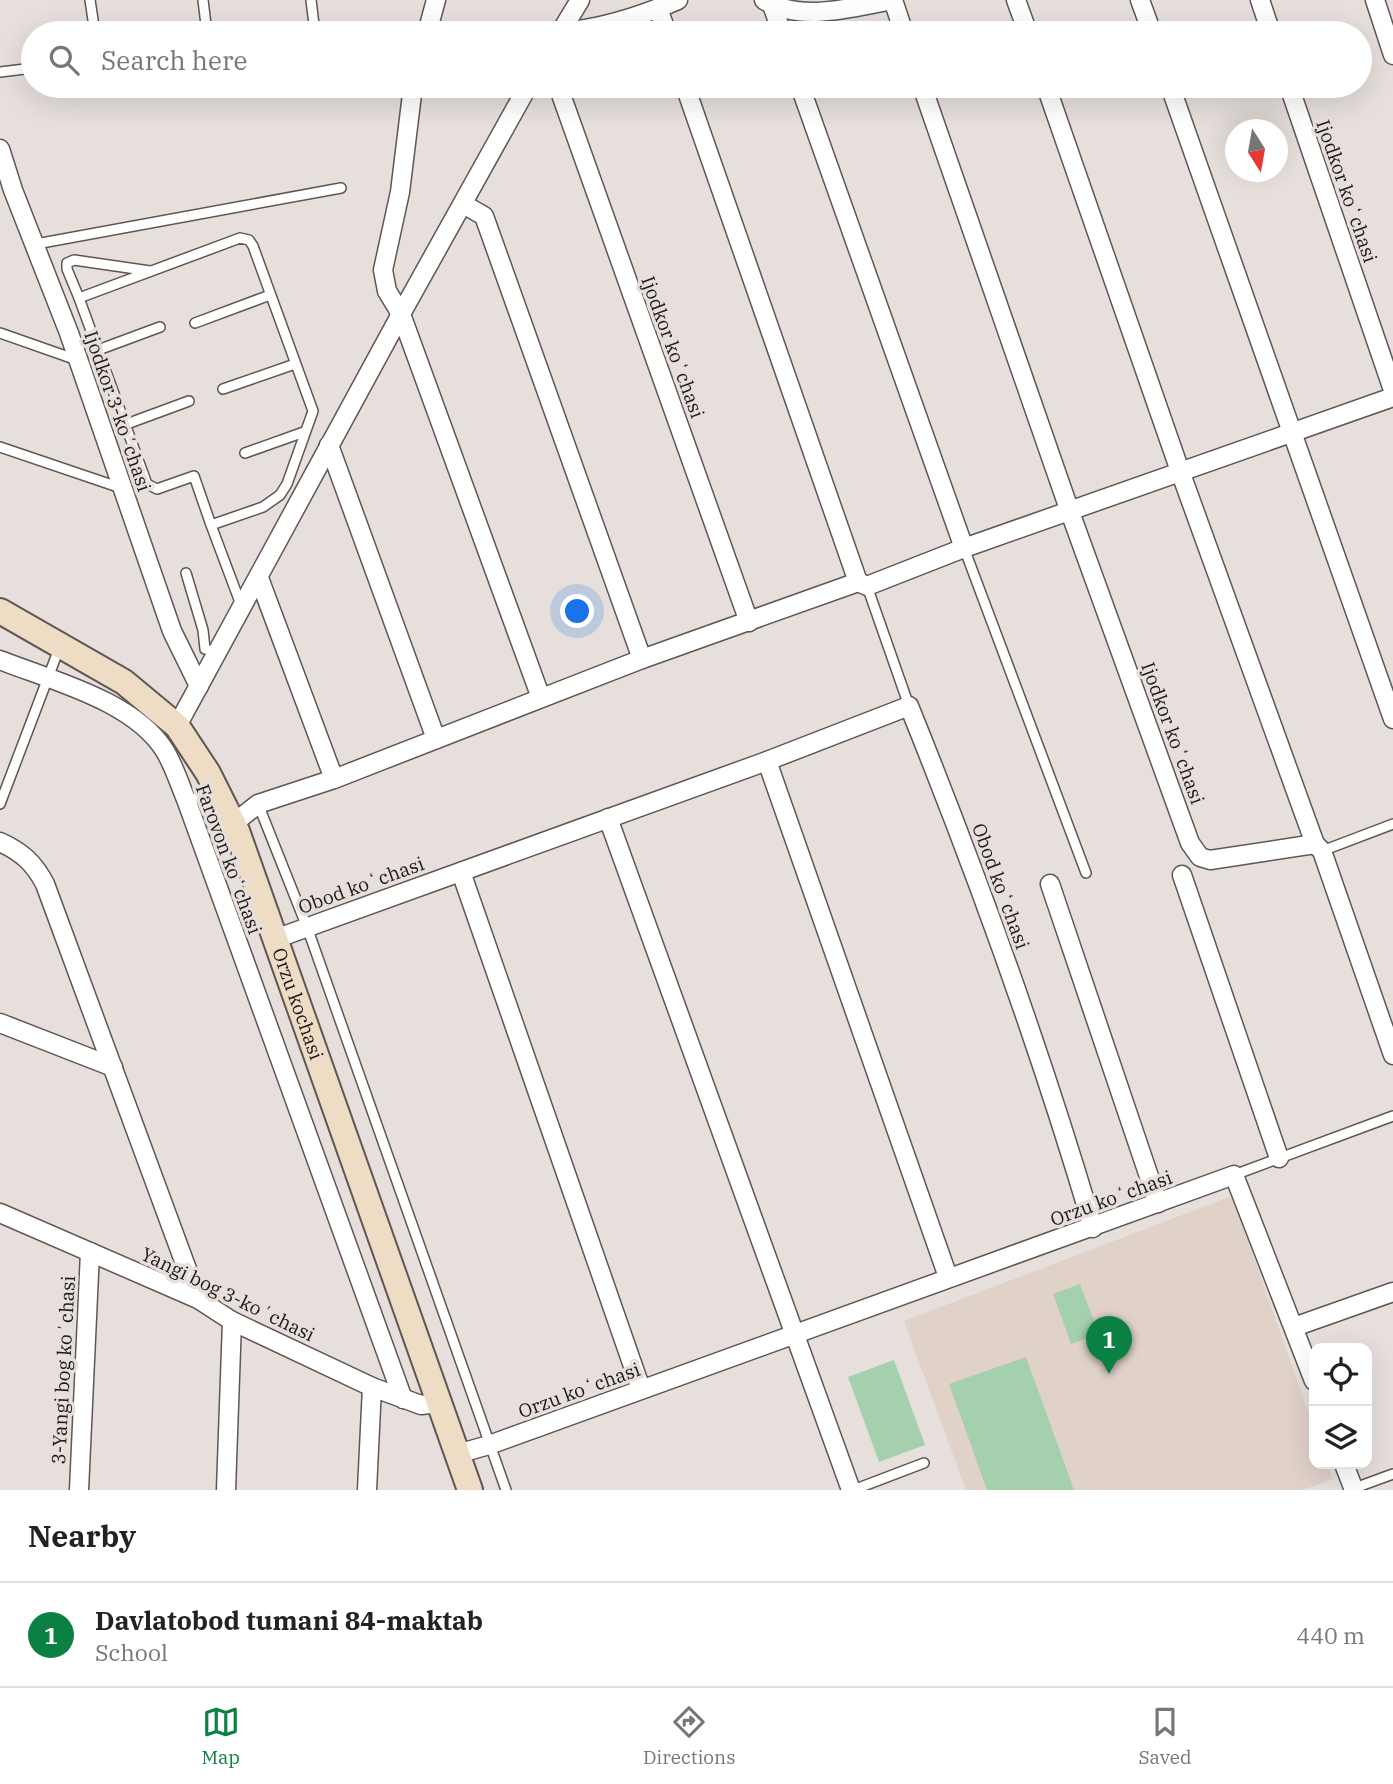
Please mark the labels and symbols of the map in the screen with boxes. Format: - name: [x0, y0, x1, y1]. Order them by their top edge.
- street label: Ijodkor koʻchasi: [1311, 116, 1383, 266]
- north arrow: [1225, 119, 1288, 182]
- street label: Ijodkor koʻchasi: [636, 273, 710, 421]
- street label: Ijodkor 3-koʼchasi: [79, 328, 157, 494]
- your location: [560, 594, 594, 628]
- street label: Ijodkor koʻchasi: [1136, 659, 1210, 807]
- street label: Farovon koʻchasi: [191, 781, 267, 937]
- street label: Obod koʻchasi: [967, 820, 1035, 952]
- street label: Obod koʻchasi: [295, 851, 427, 919]
- street label: Orzu kochasi: [267, 944, 329, 1063]
- street label: Orzu koʻchasi: [1047, 1165, 1175, 1231]
- street label: Yangi bog 3-koʼchasi: [137, 1242, 319, 1346]
- street label: 3-Yangi bog koʼchasi: [46, 1275, 80, 1465]
- pin: 1: [1086, 1316, 1132, 1374]
- street label: Orzu koʻchasi: [515, 1357, 643, 1423]

